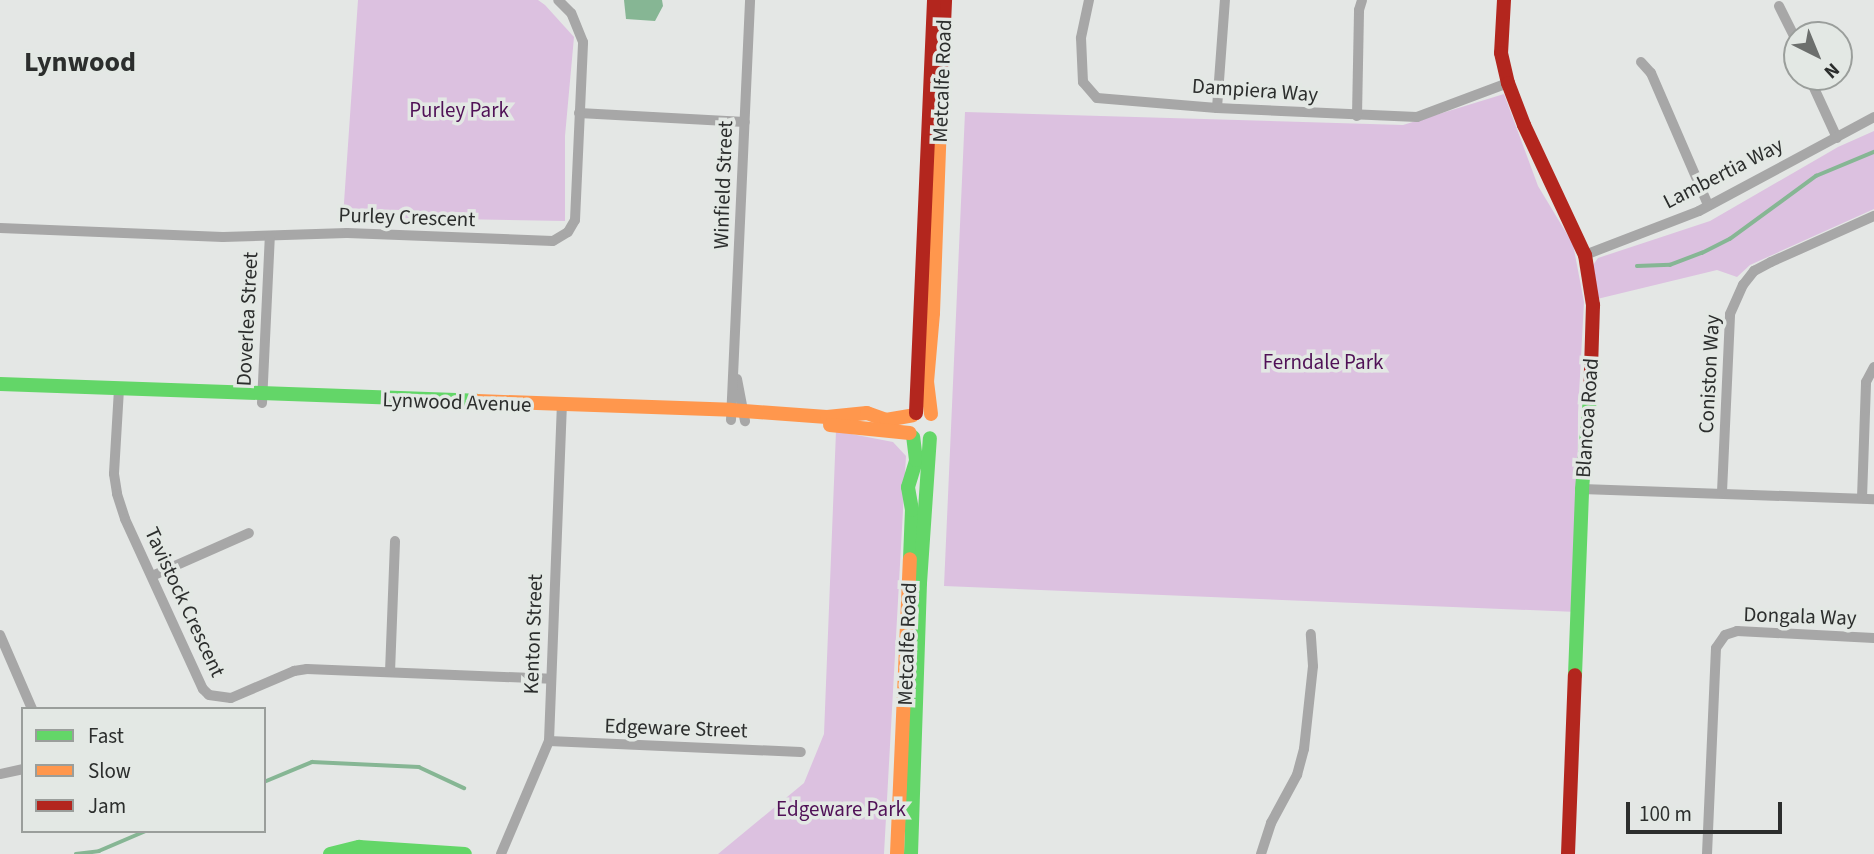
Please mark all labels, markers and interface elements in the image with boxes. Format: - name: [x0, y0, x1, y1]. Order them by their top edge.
- street label: Metcalfe Road: [927, 19, 957, 143]
- north arrow: [1783, 21, 1853, 91]
- district label: Lynwood: [24, 45, 136, 79]
- text: N: [1817, 56, 1845, 84]
- street label: Dampiera Way: [1191, 73, 1319, 107]
- park label: Purley Park: [409, 97, 509, 123]
- street label: Winfield Street: [708, 120, 738, 250]
- street label: Lambertia Way: [1659, 132, 1787, 214]
- street label: Purley Crescent: [338, 202, 476, 232]
- street label: Doverlea Street: [231, 251, 263, 387]
- street label: Coniston Way: [1693, 314, 1725, 434]
- park label: Ferndale Park: [1263, 349, 1383, 375]
- street label: Blancoa Road: [1570, 357, 1604, 479]
- street label: Lynwood Avenue: [382, 387, 532, 417]
- street label: Tavistock Crescent: [139, 523, 231, 681]
- street label: Kenton Street: [518, 573, 548, 695]
- street label: Metcalfe Road: [892, 582, 922, 706]
- street label: Dongala Way: [1743, 601, 1857, 631]
- legend: [21, 707, 266, 833]
- street label: Edgeware Street: [604, 713, 748, 743]
- text: Fast: [88, 721, 124, 751]
- text: Slow: [88, 756, 131, 786]
- scale bar: [1629, 788, 1785, 832]
- text: Jam: [88, 791, 126, 821]
- park label: Edgeware Park: [776, 796, 906, 822]
- text: 100 m: [1639, 799, 1692, 829]

